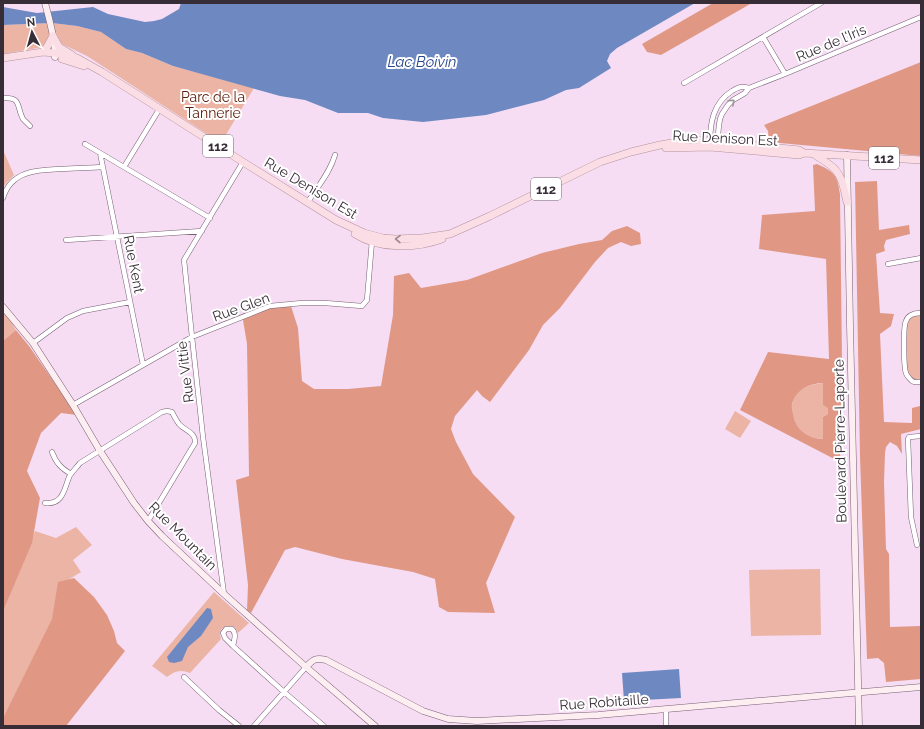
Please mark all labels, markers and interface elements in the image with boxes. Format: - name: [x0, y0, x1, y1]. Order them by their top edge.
- north arrow: [12, 12, 52, 52]
- text: N: [26, 16, 36, 29]
- street label: Rue de l'Iris: [794, 21, 868, 65]
- water label: Lac Boivin: [388, 53, 456, 71]
- park label: Parc de la Tannerie: [181, 89, 245, 121]
- one-way arrow: [727, 99, 735, 106]
- street label: Rue Denison Est: [672, 127, 778, 149]
- road number: 112: [203, 135, 233, 157]
- road number: 112: [869, 147, 899, 169]
- street label: Rue Denison Est: [262, 154, 361, 222]
- road number: 112: [531, 178, 561, 200]
- street label: Rue Kent: [121, 234, 148, 295]
- one-way arrow: [395, 234, 401, 243]
- street label: Rue Glen: [210, 289, 272, 325]
- street label: Rue Vittie: [173, 340, 197, 404]
- street label: Boulevard Pierre-Laporte: [831, 359, 849, 523]
- street label: Rue Mountain: [146, 499, 220, 573]
- street label: Rue Robitaille: [559, 691, 649, 713]

